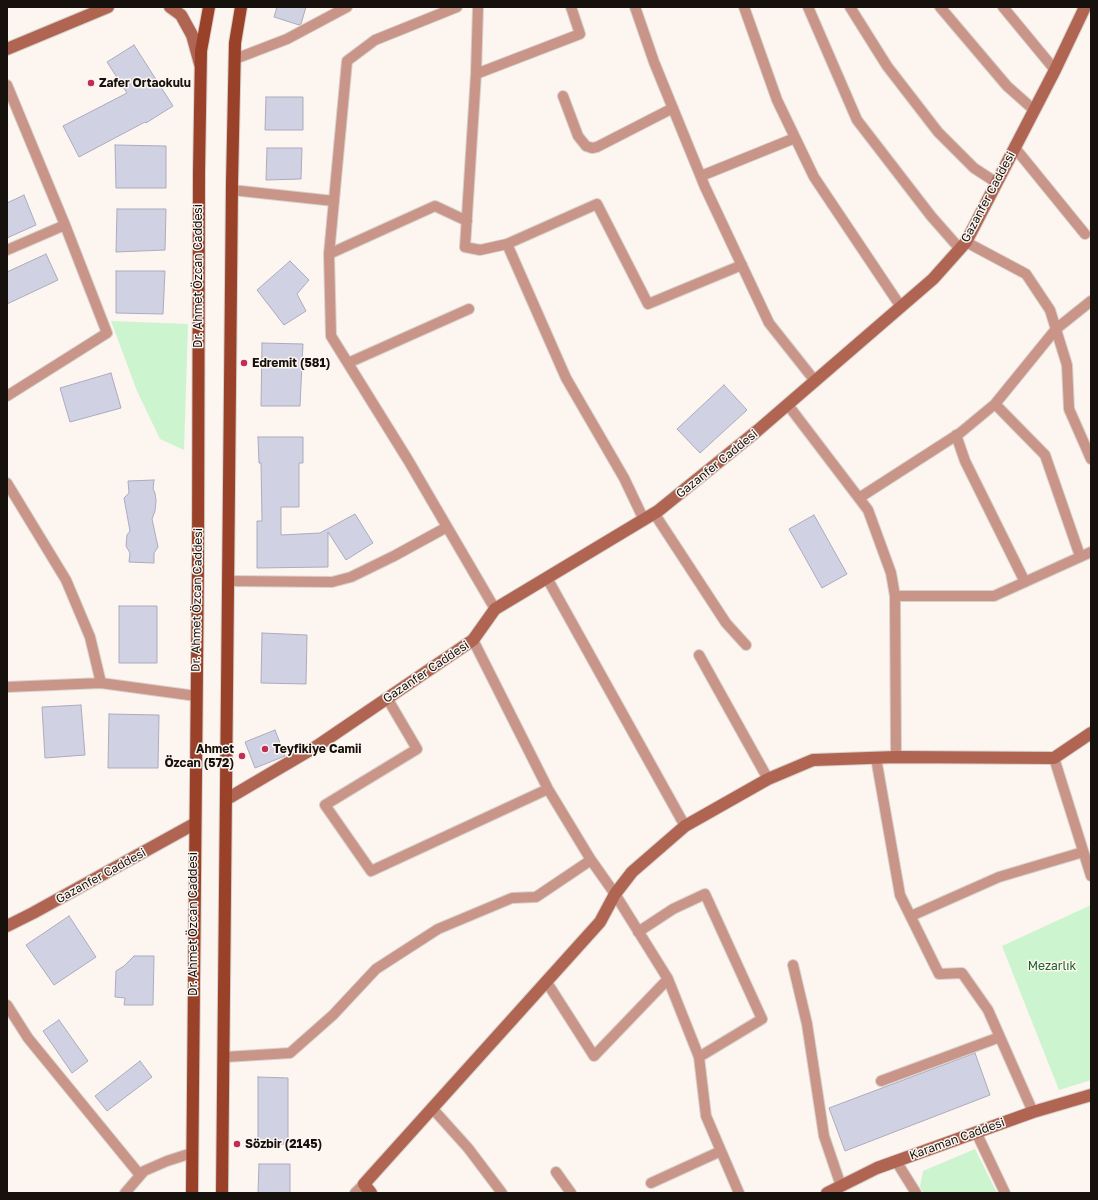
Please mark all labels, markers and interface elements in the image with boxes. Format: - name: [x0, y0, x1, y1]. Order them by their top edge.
- place label: Zafer Ortaokulu: [99, 76, 191, 90]
- marker: Zafer Ortaokulu: [86, 78, 96, 88]
- street label: Gazanfer Caddesi: [958, 149, 1018, 245]
- street label: Dr. Ahmet Özcan Caddesi: [191, 204, 205, 348]
- place label: Edremit (581): [252, 356, 330, 370]
- marker: Edremit (581): [239, 358, 249, 368]
- street label: Gazanfer Caddesi: [673, 427, 761, 501]
- street label: Dr. Ahmet Özcan Caddesi: [189, 528, 205, 672]
- street label: Gazanfer Caddesi: [380, 638, 472, 706]
- place label: Ahmet Özcan (572): [164, 742, 234, 770]
- place label: Teyfikiye Camii: [273, 742, 362, 756]
- marker: Teyfikiye Camii: [260, 744, 270, 754]
- marker: Ahmet Özcan (572): [237, 751, 247, 761]
- street label: Gazanfer Caddesi: [53, 845, 149, 907]
- street label: Dr. Ahmet Özcan Caddesi: [186, 852, 200, 996]
- park label: Mezarlık: [1028, 959, 1076, 973]
- street label: Karaman Caddesi: [907, 1115, 1007, 1163]
- place label: Sözbir (2145): [245, 1137, 322, 1151]
- marker: Sözbir (2145): [232, 1139, 242, 1149]

